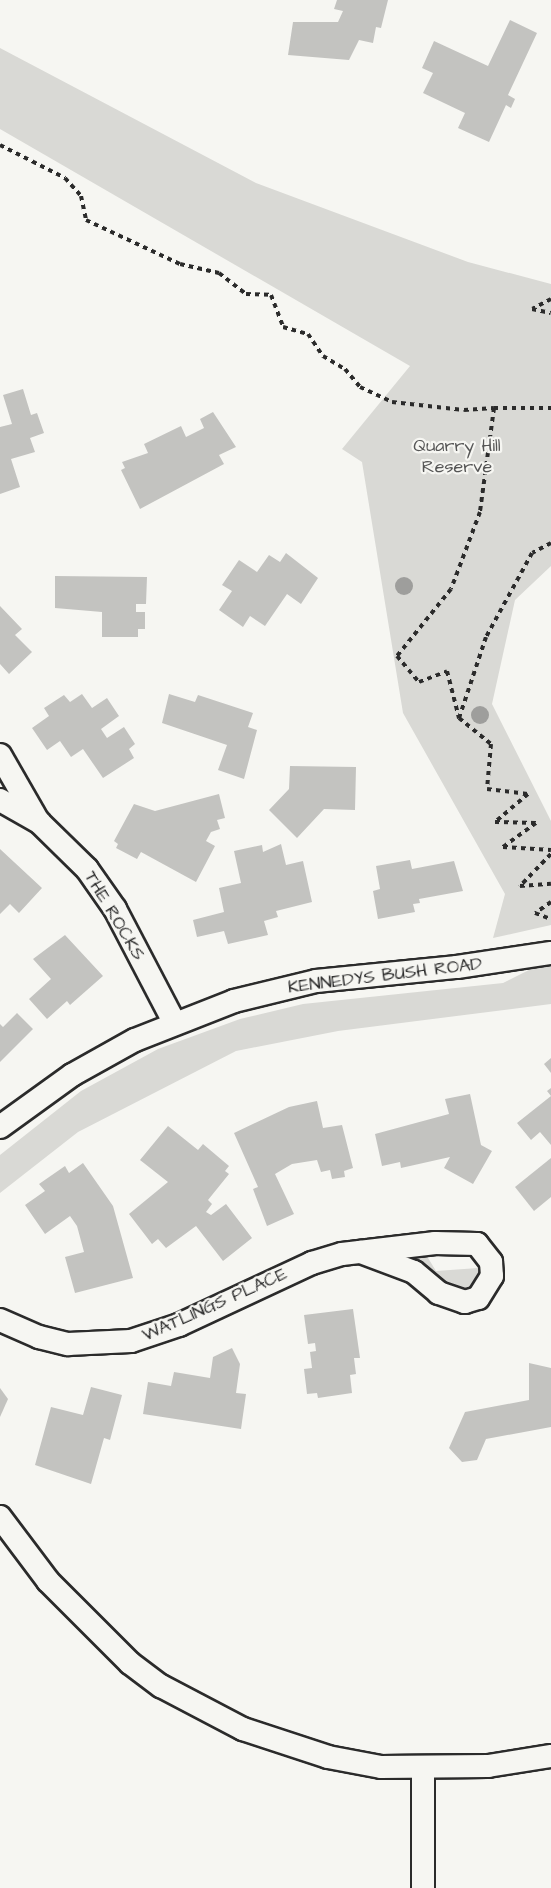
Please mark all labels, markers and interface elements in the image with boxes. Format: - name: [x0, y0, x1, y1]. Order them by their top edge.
- park label: Quarry Hill Reserve: [413, 436, 501, 478]
- street label: THE ROCKS: [79, 868, 149, 964]
- street label: KENNEDYS BUSH ROAD: [287, 953, 483, 999]
- street label: WATLINGS PLACE: [139, 1263, 291, 1347]

